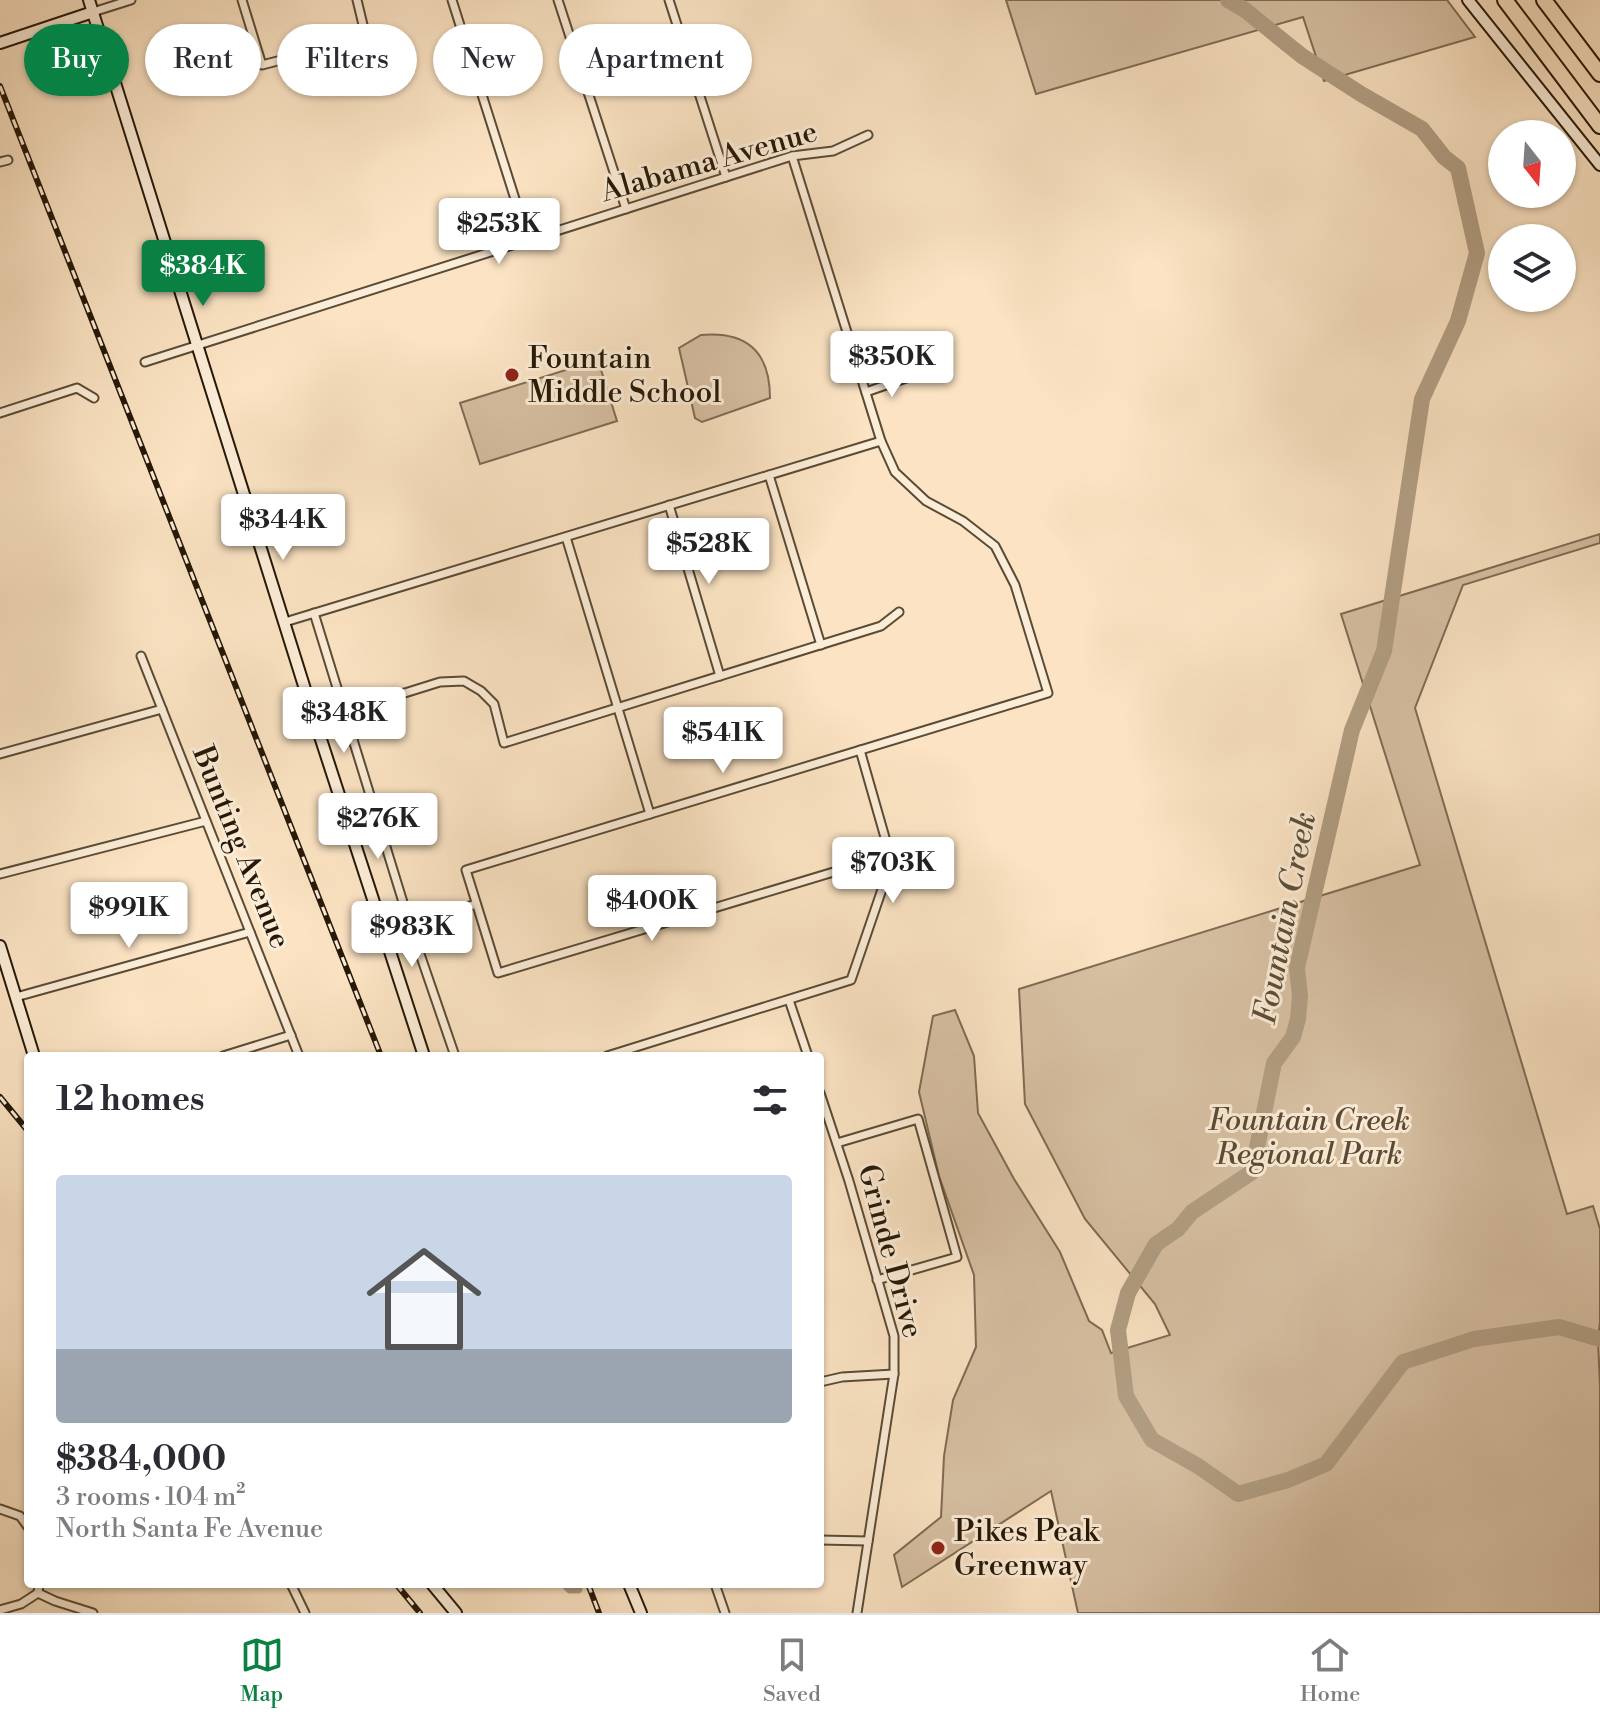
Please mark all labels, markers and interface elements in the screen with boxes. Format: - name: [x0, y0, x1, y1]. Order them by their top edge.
- chip: Buy: [24, 24, 129, 96]
- chip: Rent: [145, 24, 261, 96]
- chip: Filters: [277, 24, 417, 96]
- chip: New: [433, 24, 543, 96]
- chip: Apartment: [559, 24, 752, 96]
- street label: Alabama Avenue: [596, 113, 822, 211]
- north arrow: [1488, 120, 1576, 208]
- map controls: [1488, 120, 1576, 312]
- pin: $253K: [443, 198, 555, 266]
- text: $253K: [457, 208, 541, 240]
- button: layers: [1488, 224, 1576, 312]
- pin: $384K: [147, 240, 259, 308]
- text: $384K: [160, 250, 246, 282]
- pin: $350K: [836, 331, 948, 399]
- place label: Fountain Middle School: [528, 340, 721, 412]
- text: $350K: [848, 341, 936, 373]
- marker: Fountain Middle School: [503, 366, 521, 384]
- pin: $344K: [227, 494, 339, 562]
- text: $344K: [239, 504, 327, 536]
- pin: $528K: [653, 518, 765, 586]
- text: $528K: [666, 528, 752, 560]
- pin: $348K: [288, 687, 400, 755]
- text: $348K: [301, 697, 387, 729]
- pin: $541K: [667, 707, 779, 775]
- text: $541K: [682, 717, 764, 749]
- street label: Bunting Avenue: [183, 740, 299, 954]
- pin: $276K: [322, 793, 434, 861]
- text: $276K: [336, 803, 420, 835]
- water label: Fountain Creek: [1245, 809, 1325, 1028]
- pin: $703K: [837, 837, 949, 905]
- text: $703K: [850, 847, 936, 879]
- pin: $400K: [596, 875, 708, 943]
- pin: $991K: [73, 882, 185, 950]
- text: $400K: [606, 885, 698, 917]
- text: $991K: [89, 892, 169, 924]
- pin: $983K: [356, 901, 468, 969]
- text: $983K: [369, 911, 455, 943]
- icon: filters: [748, 1078, 792, 1122]
- text: 12 homes: [56, 1079, 205, 1121]
- park label: Fountain Creek Regional Park: [1208, 1102, 1410, 1174]
- street label: Grinde Drive: [849, 1160, 931, 1342]
- icon: home: [352, 1227, 496, 1371]
- text: $384,000: [56, 1439, 226, 1481]
- text: 3 rooms · 104 m²: [56, 1481, 245, 1513]
- text: North Santa Fe Avenue: [56, 1513, 323, 1545]
- place label: Pikes Peak Greenway: [954, 1513, 1100, 1585]
- marker: Pikes Peak Greenway: [929, 1539, 947, 1557]
- tab: Map: [240, 1633, 284, 1708]
- tab: Saved: [763, 1633, 821, 1708]
- tab: Home: [1300, 1633, 1360, 1708]

